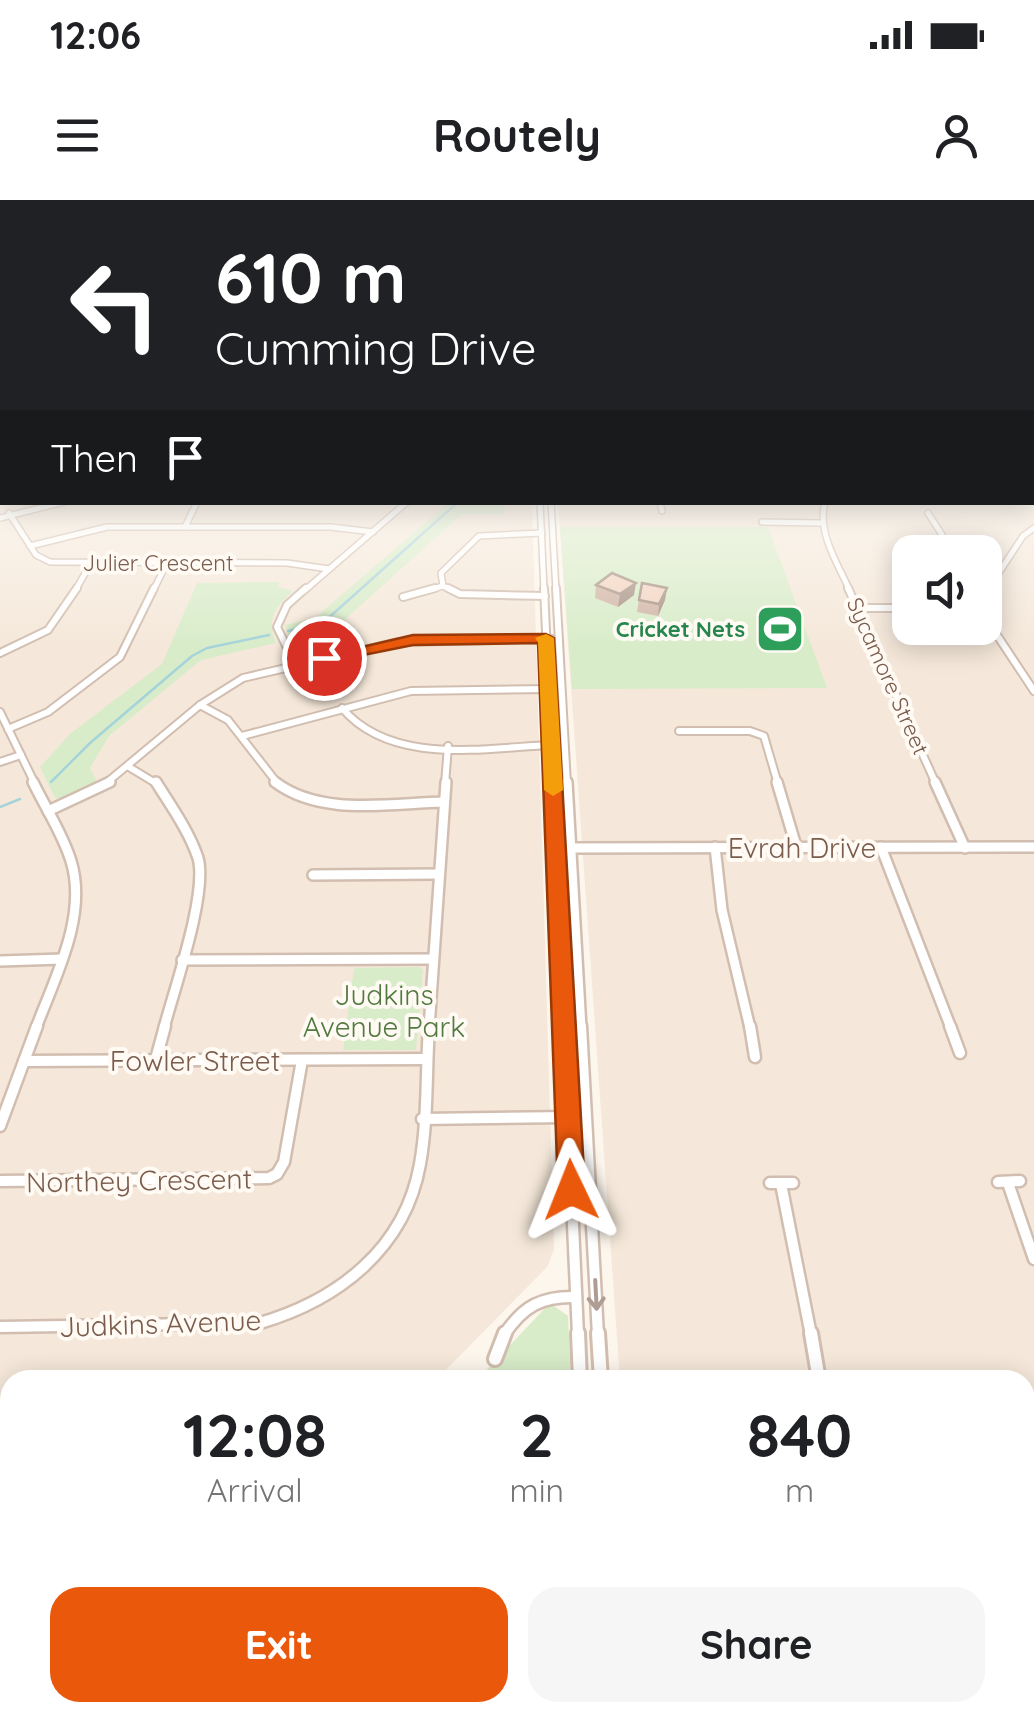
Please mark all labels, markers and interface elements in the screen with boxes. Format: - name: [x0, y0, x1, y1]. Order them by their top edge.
- text: 12:06: [50, 11, 141, 59]
- text: Routely: [433, 107, 601, 163]
- icon: menu: [50, 108, 105, 163]
- icon: person: [929, 108, 984, 163]
- text: 610 m: [215, 233, 407, 321]
- icon: left: [50, 240, 180, 370]
- text: Cumming Drive: [215, 320, 536, 376]
- icon: arrive: [158, 430, 213, 485]
- text: Then: [50, 434, 138, 482]
- map controls: [892, 535, 1002, 645]
- button: sound: [892, 535, 1002, 645]
- street label: Julier Crescent: [83, 549, 233, 577]
- street label: Sycamore Street: [841, 593, 935, 759]
- sports icon: Cricket Nets: [754, 603, 806, 655]
- place label: Cricket Nets: [616, 615, 745, 643]
- pin: [282, 616, 367, 701]
- icon: arrive: [297, 631, 352, 686]
- street label: Evrah Drive: [728, 830, 876, 865]
- park label: Judkins Avenue Park: [303, 977, 465, 1044]
- street label: Fowler Street: [110, 1043, 280, 1078]
- position arrow: [519, 1138, 623, 1242]
- street label: Northey Crescent: [26, 1161, 252, 1199]
- one-way arrow: [587, 1278, 606, 1310]
- street label: Judkins Avenue: [58, 1302, 262, 1344]
- text: 12:08: [183, 1397, 327, 1472]
- text: 2: [520, 1397, 554, 1472]
- text: 840: [747, 1397, 852, 1472]
- text: Arrival: [207, 1470, 303, 1510]
- text: min: [510, 1470, 564, 1510]
- text: m: [785, 1470, 814, 1510]
- button: Exit: [50, 1587, 508, 1702]
- button: Share: [528, 1587, 985, 1702]

